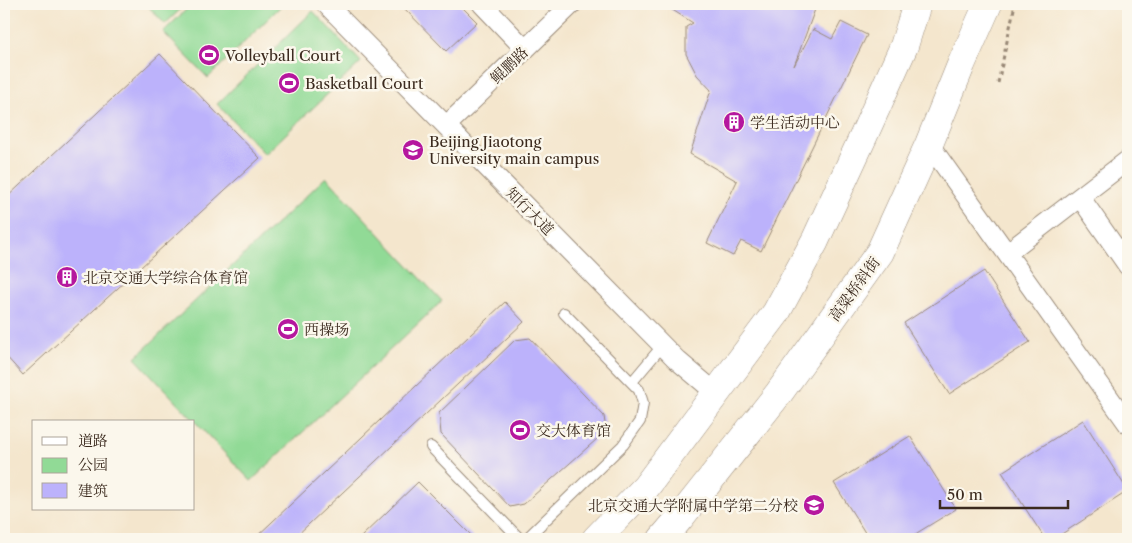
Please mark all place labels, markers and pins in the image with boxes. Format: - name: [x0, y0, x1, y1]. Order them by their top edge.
- sports icon: Volleyball Court: [197, 43, 221, 67]
- place label: Volleyball Court: [224, 46, 341, 65]
- sports icon: Basketball Court: [277, 71, 301, 95]
- place label: Basketball Court: [305, 74, 424, 93]
- building icon: 学生活动中心: [722, 110, 746, 134]
- place label: 学生活动中心: [750, 113, 840, 132]
- place label: Beijing Jiaotong University main campus: [429, 132, 599, 168]
- school or university icon: Beijing Jiaotong University main campus: [401, 138, 425, 162]
- building icon: 北京交通大学综合体育馆: [55, 265, 79, 289]
- place label: 北京交通大学综合体育馆: [83, 268, 248, 287]
- sports icon: 西操场: [276, 317, 300, 341]
- place label: 西操场: [304, 320, 349, 339]
- sports icon: 交大体育馆: [508, 418, 532, 442]
- place label: 交大体育馆: [536, 421, 611, 440]
- school or university icon: 北京交通大学附属中学第二分校: [802, 493, 826, 517]
- place label: 北京交通大学附属中学第二分校: [588, 496, 798, 515]

